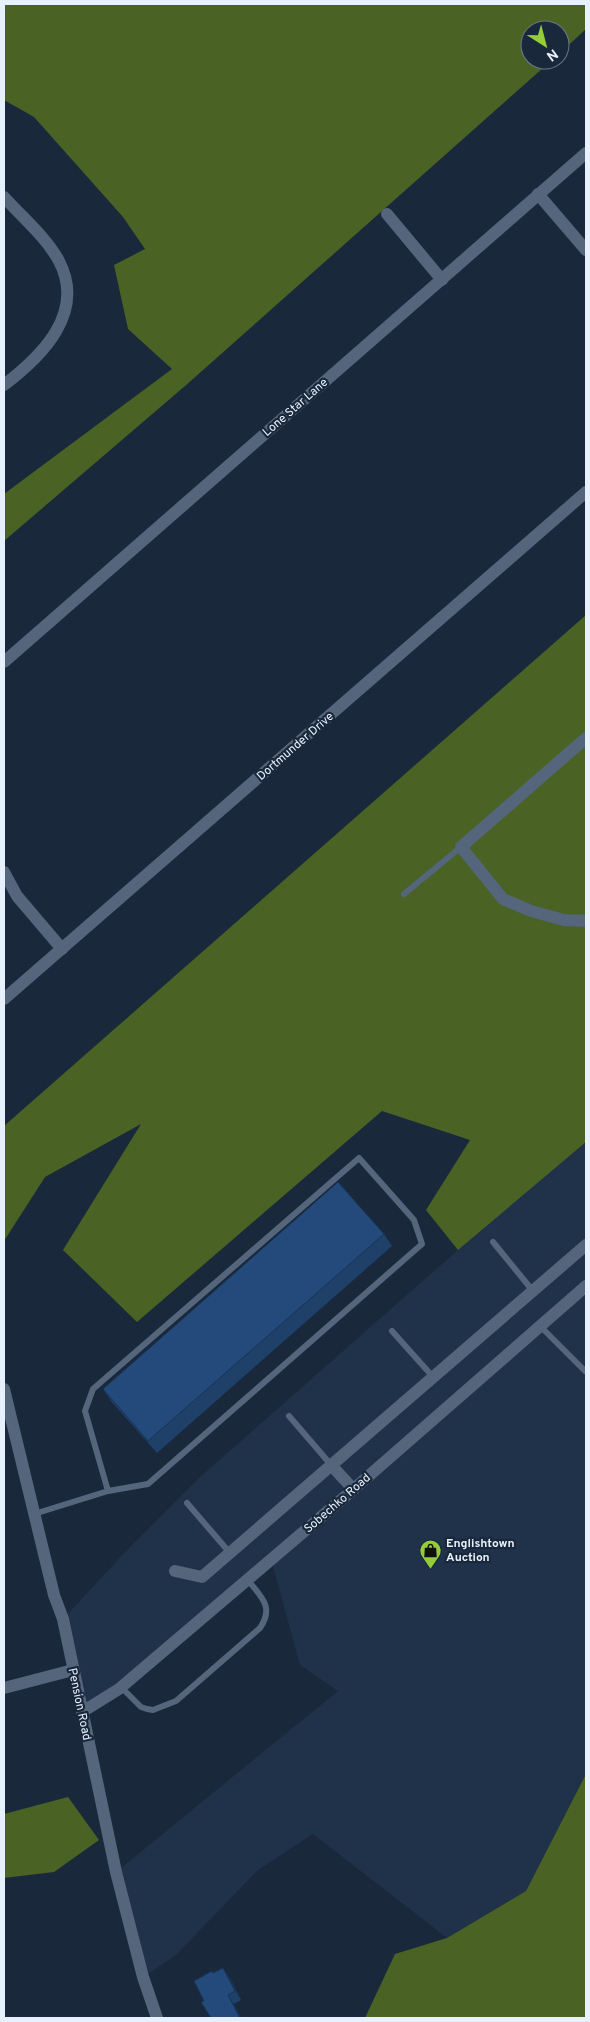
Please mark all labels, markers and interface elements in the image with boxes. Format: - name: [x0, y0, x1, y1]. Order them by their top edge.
- north arrow: [520, 20, 570, 70]
- text: N: [543, 44, 561, 64]
- street label: Lone Star Lane: [260, 375, 332, 441]
- street label: Dortmunder Drive: [254, 709, 337, 785]
- street label: Sobechko Road: [301, 1470, 374, 1537]
- place label: Englishtown Auction: [446, 1536, 515, 1566]
- shop icon: Englishtown Auction: [418, 1538, 442, 1569]
- street label: Pension Road: [64, 1667, 94, 1742]

